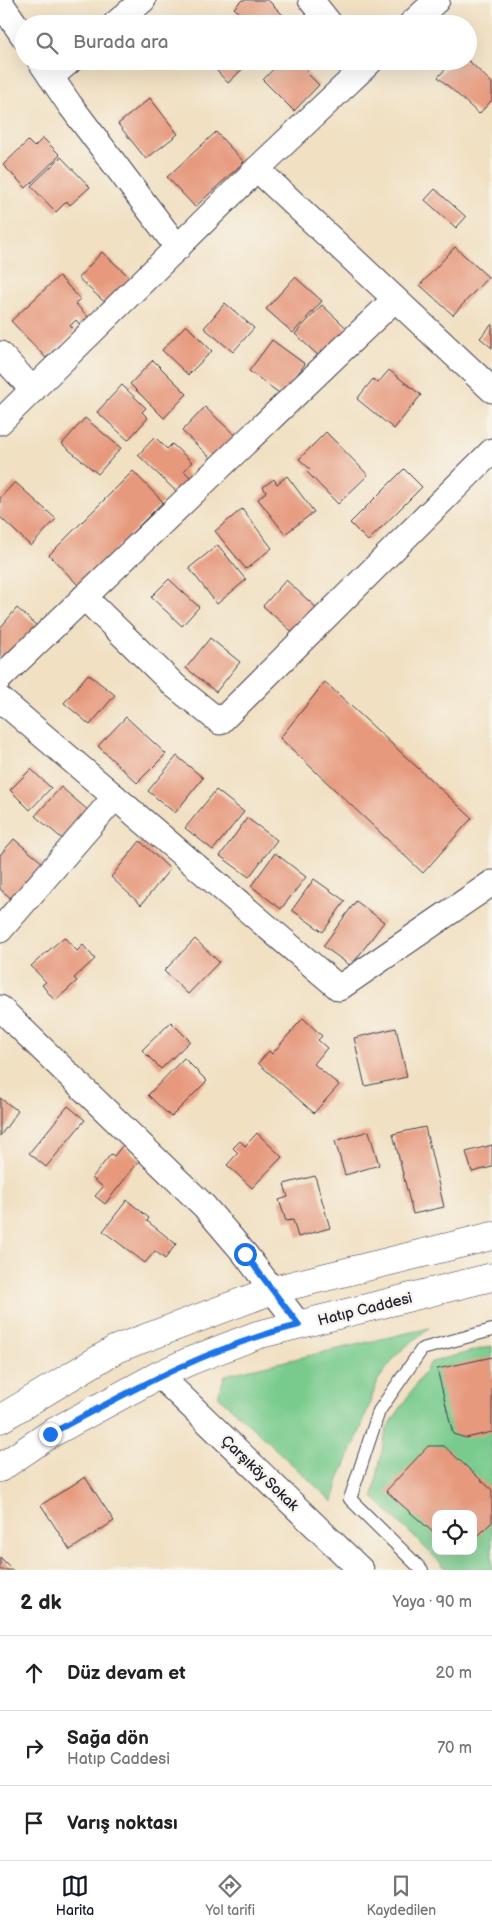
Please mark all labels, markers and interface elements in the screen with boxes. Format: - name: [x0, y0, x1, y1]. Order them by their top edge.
- search box: [15, 15, 477, 70]
- icon: search: [33, 29, 61, 57]
- text: Burada ara: [73, 31, 169, 54]
- route start: [234, 1243, 257, 1266]
- street label: Hatıp Caddesi: [316, 1289, 414, 1330]
- route end: [39, 1423, 62, 1446]
- street label: Çarşıköy Sokak: [217, 1431, 303, 1516]
- map controls: [432, 1510, 477, 1555]
- button: locate: [432, 1510, 477, 1555]
- text: 2 dk: [20, 1590, 62, 1615]
- text: Yaya · 90 m: [392, 1593, 472, 1612]
- icon: ahead: [20, 1659, 48, 1687]
- text: Düz devam et: [67, 1662, 186, 1685]
- text: 20 m: [436, 1664, 472, 1683]
- text: Sağa dön: [67, 1727, 149, 1750]
- icon: right: [20, 1734, 48, 1762]
- text: 70 m: [437, 1739, 472, 1758]
- text: Hatıp Caddesi: [67, 1750, 170, 1769]
- icon: arrive: [20, 1809, 48, 1837]
- text: Varış noktası: [67, 1812, 178, 1835]
- tab: Harita: [56, 1872, 94, 1919]
- tab: Yol tarifi: [206, 1872, 255, 1919]
- tab: Kaydedilen: [367, 1872, 436, 1919]

